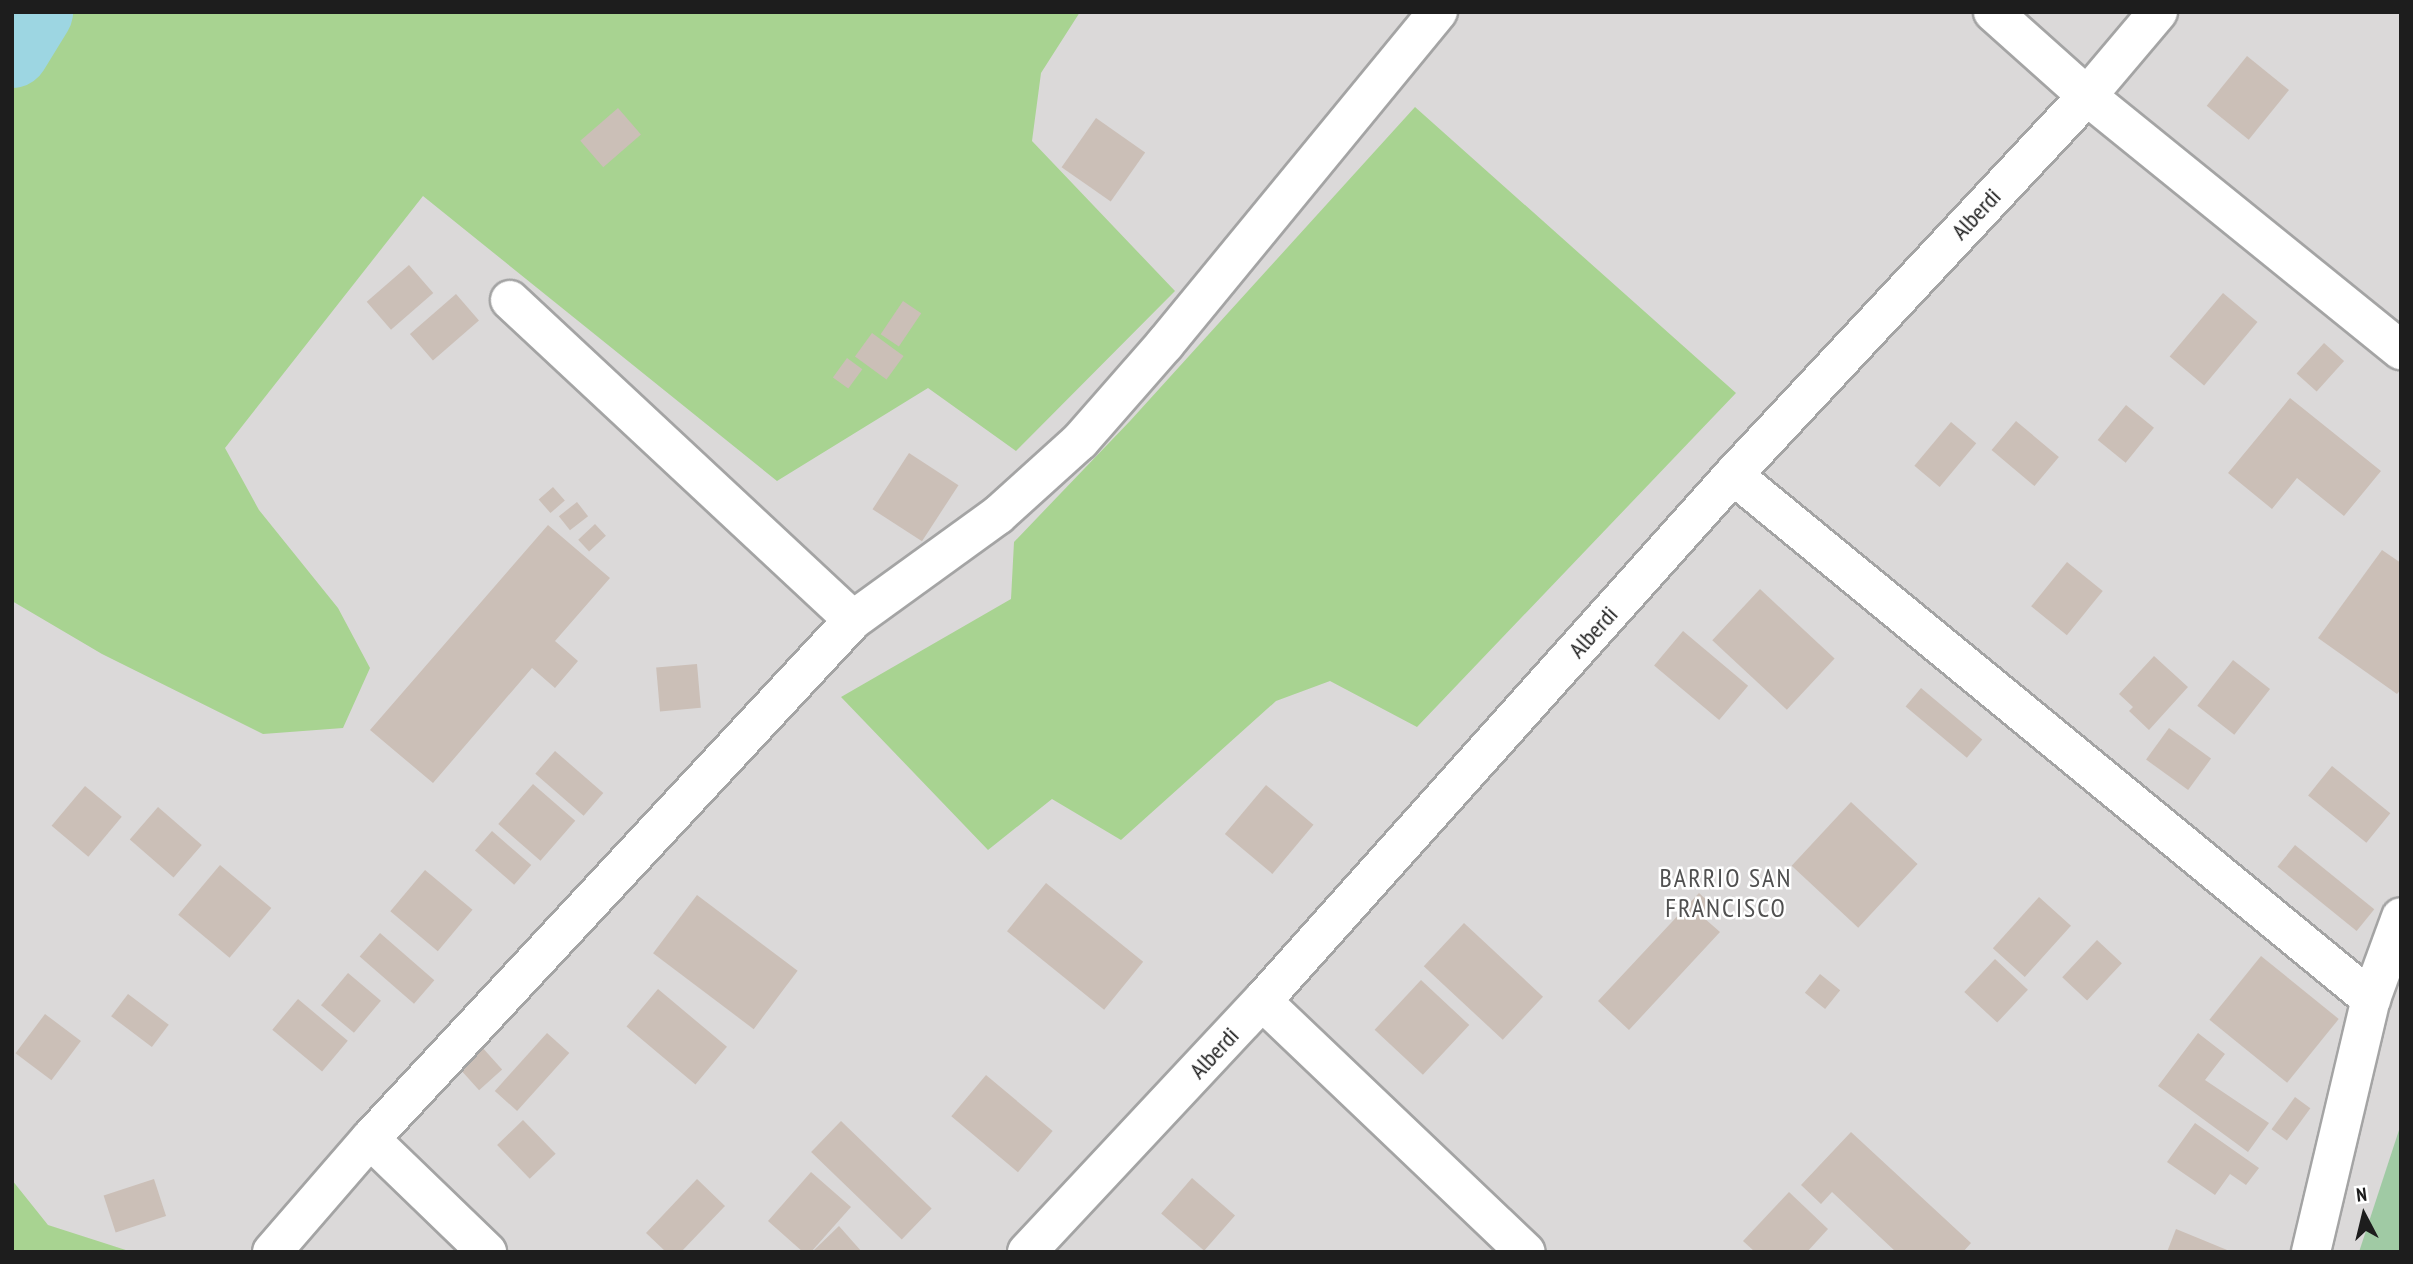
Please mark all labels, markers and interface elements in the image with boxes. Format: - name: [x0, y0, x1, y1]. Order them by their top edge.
- street label: Alberdi: [1945, 182, 2007, 246]
- street label: Alberdi: [1562, 600, 1624, 664]
- district label: BARRIO SAN FRANCISCO: [1661, 862, 1791, 924]
- street label: Alberdi: [1183, 1021, 1245, 1085]
- north arrow: [2329, 1180, 2399, 1250]
- text: N: [2355, 1182, 2368, 1207]

